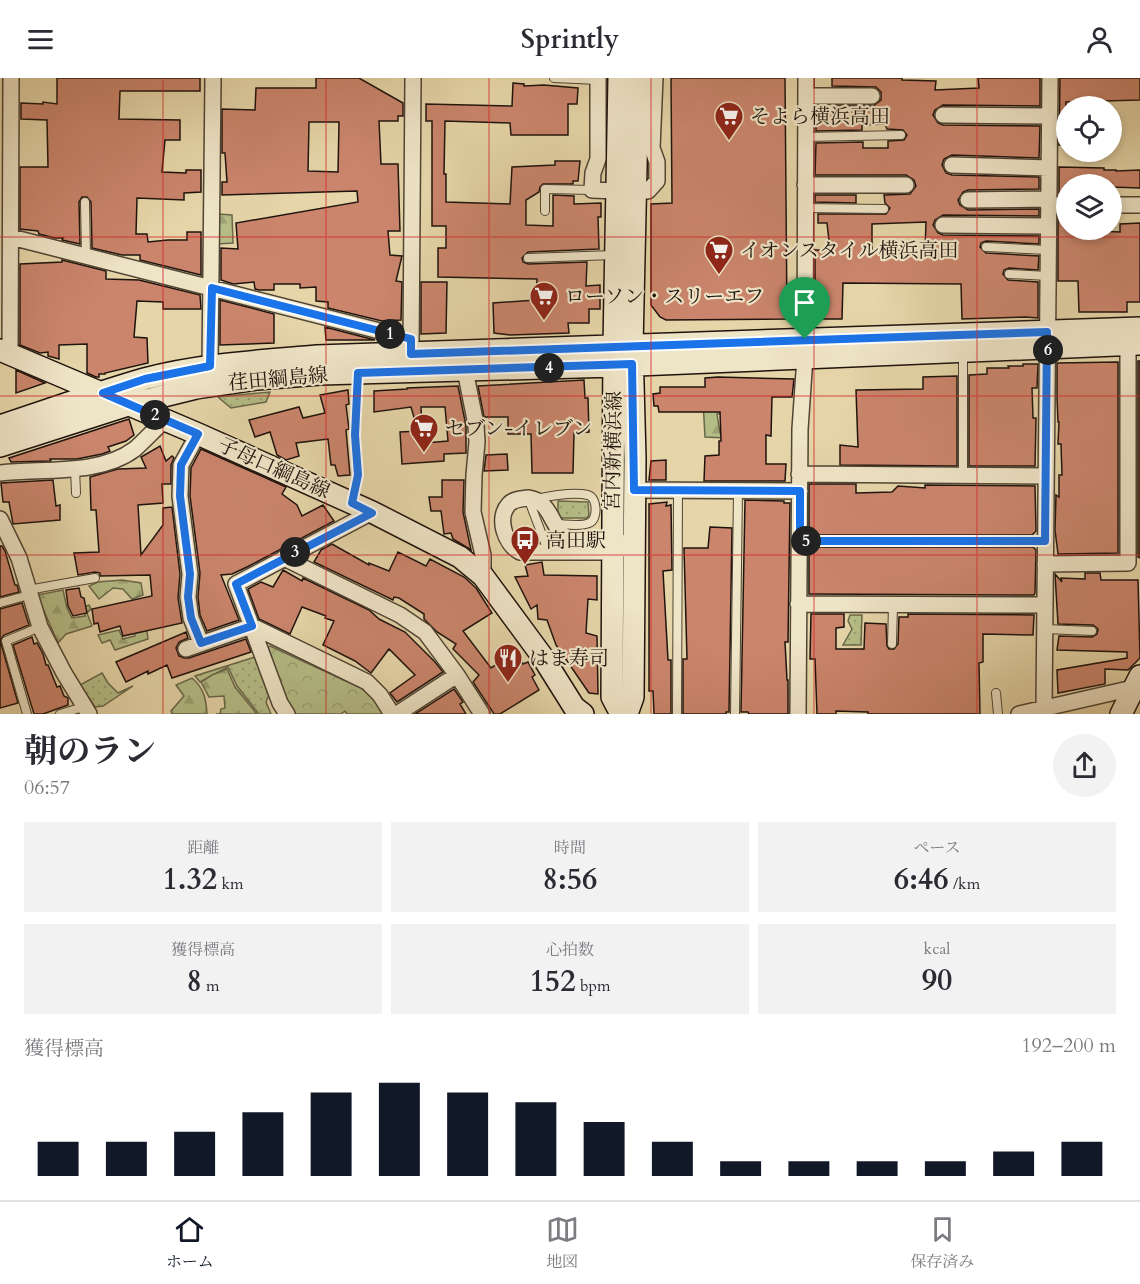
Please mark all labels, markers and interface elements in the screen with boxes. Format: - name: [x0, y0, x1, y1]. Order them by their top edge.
- text: Sprintly: [521, 21, 619, 58]
- icon: menu: [24, 23, 57, 56]
- icon: person: [1083, 23, 1116, 56]
- map controls: [1056, 96, 1122, 240]
- button: locate: [1056, 96, 1122, 162]
- supermarket icon: そよら横浜高田: [713, 100, 745, 142]
- place label: そよら横浜高田: [750, 103, 890, 130]
- button: layers: [1056, 174, 1122, 240]
- supermarket icon: イオンスタイル横浜高田: [703, 234, 735, 276]
- place label: イオンスタイル横浜高田: [740, 237, 958, 264]
- pin: [779, 277, 830, 339]
- supermarket icon: ローソン・スリーエフ: [528, 280, 560, 322]
- place label: ローソン・スリーエフ: [565, 283, 764, 310]
- icon: arrive: [788, 286, 821, 319]
- pin: 1: [375, 319, 405, 349]
- text: 1: [386, 323, 394, 345]
- pin: 6: [1033, 335, 1063, 365]
- text: 6: [1044, 339, 1052, 361]
- pin: 4: [534, 353, 564, 383]
- text: 4: [545, 357, 553, 379]
- street label: 荏田綱島線: [227, 361, 329, 397]
- street label: 宮内新横浜線: [598, 391, 628, 511]
- pin: 2: [140, 400, 170, 430]
- text: 2: [151, 404, 159, 426]
- supermarket icon: セブン-イレブン: [408, 412, 440, 454]
- place label: セブン-イレブン: [445, 415, 592, 442]
- street label: 子母口綱島線: [214, 431, 334, 505]
- bus stop icon: 高田駅: [509, 524, 541, 566]
- pin: 5: [791, 526, 821, 556]
- place label: 高田駅: [546, 527, 606, 554]
- text: 5: [802, 530, 810, 552]
- pin: 3: [280, 537, 310, 567]
- text: 3: [291, 541, 299, 563]
- restaurant icon: はま寿司: [492, 642, 524, 684]
- place label: はま寿司: [529, 645, 609, 672]
- text: 朝のラン: [24, 729, 156, 774]
- button: share: [1053, 734, 1116, 797]
- text: 06:57: [24, 774, 70, 801]
- text: 距離: [187, 837, 219, 859]
- text: 時間: [554, 837, 586, 859]
- text: ペース: [913, 837, 961, 859]
- text: 1.32: [162, 859, 217, 900]
- text: 8:56: [543, 859, 597, 900]
- text: 6:46: [894, 859, 949, 900]
- text: km: [217, 873, 244, 895]
- text: /km: [949, 873, 980, 895]
- text: kcal: [924, 938, 950, 960]
- text: 獲得標高: [171, 939, 235, 961]
- text: 心拍数: [546, 939, 594, 961]
- text: 90: [922, 960, 952, 1001]
- text: 8: [186, 961, 202, 1002]
- text: 152: [529, 961, 576, 1002]
- text: m: [202, 975, 220, 997]
- text: bpm: [576, 975, 611, 997]
- text: 192–200 m: [1021, 1032, 1116, 1059]
- text: 獲得標高: [24, 1035, 104, 1062]
- tab: ホーム: [166, 1213, 214, 1273]
- tab: 地図: [546, 1213, 579, 1273]
- tab: 保存済み: [910, 1213, 974, 1273]

